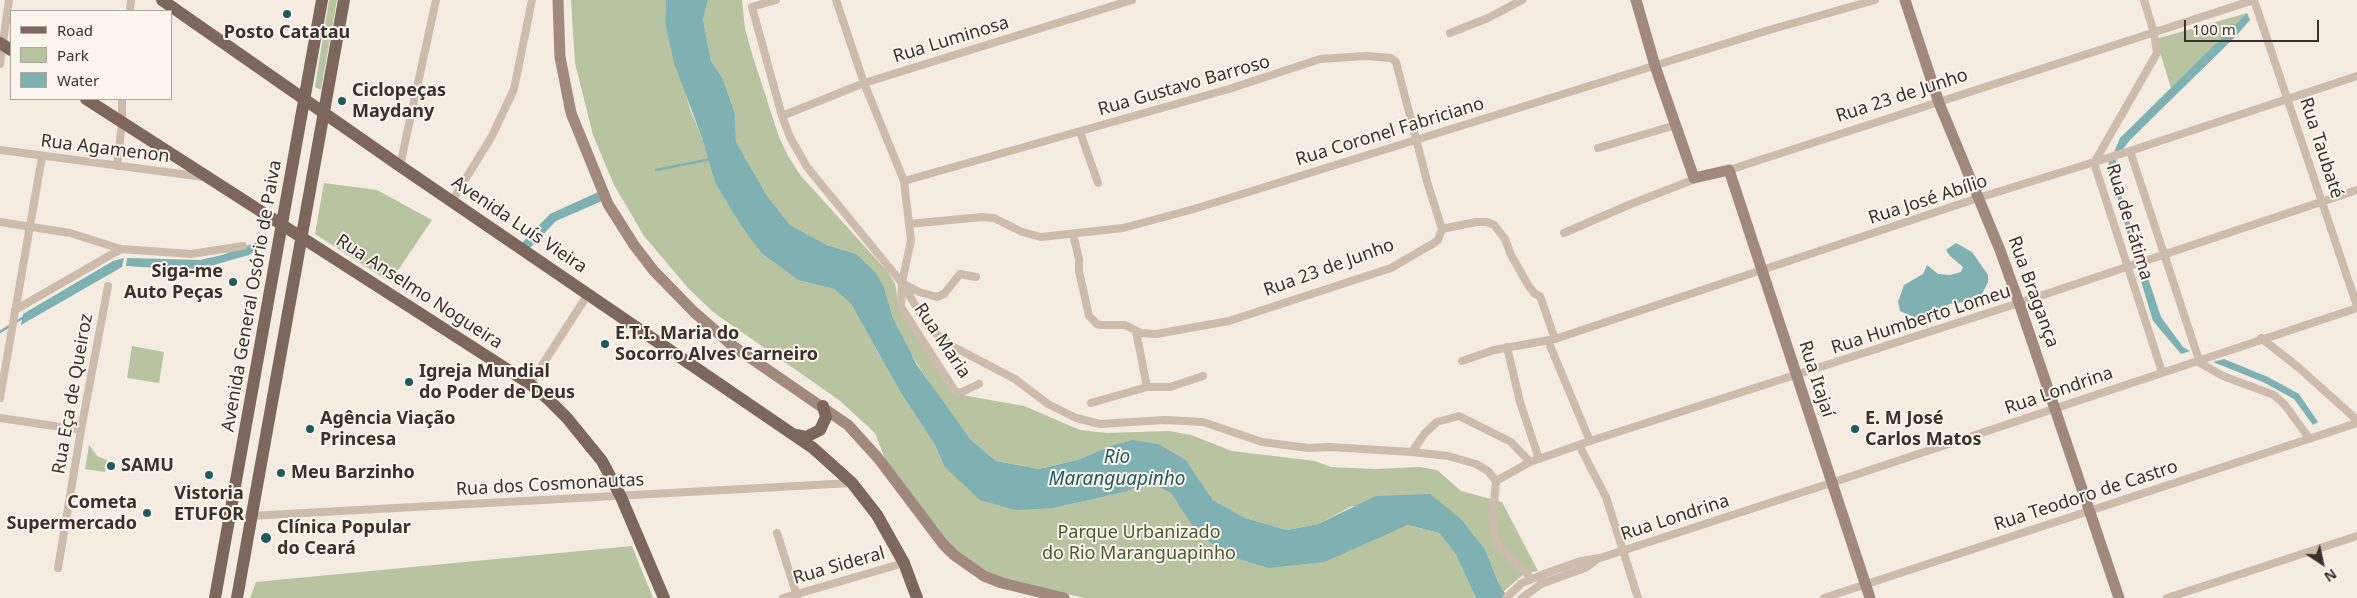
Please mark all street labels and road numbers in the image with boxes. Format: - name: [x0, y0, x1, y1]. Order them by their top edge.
- street label: Rua Luminosa: [891, 12, 1011, 68]
- street label: Rua Gustavo Barroso: [1095, 51, 1273, 121]
- street label: Rua 23 de Junho: [1833, 64, 1971, 128]
- street label: Rua Coronel Fabriciano: [1293, 93, 1487, 171]
- street label: Rua Taubaté: [2295, 95, 2347, 201]
- street label: Rua Agamenon: [39, 130, 171, 168]
- street label: Avenida General Osório de Paiva: [217, 158, 287, 434]
- street label: Rua de Fátima: [2101, 161, 2157, 283]
- street label: Rua José Abílio: [1866, 171, 1990, 229]
- street label: Avenida Luís Vieira: [447, 172, 591, 278]
- street label: Rua Anselmo Nogueira: [332, 230, 506, 354]
- street label: Rua Bragança: [2003, 233, 2063, 351]
- street label: Rua 23 de Junho: [1261, 234, 1397, 302]
- street label: Rua Humberto Lomeu: [1828, 281, 2014, 359]
- street label: Rua Maria: [909, 299, 975, 383]
- street label: Rua Eça de Queiroz: [48, 312, 98, 476]
- street label: Rua Itajaí: [1793, 338, 1839, 420]
- street label: Rua Londrina: [2002, 362, 2116, 420]
- street label: Rua Teodoro de Castro: [1991, 456, 2181, 536]
- street label: Rua dos Cosmonautas: [455, 469, 645, 501]
- street label: Rua Londrina: [1618, 490, 1732, 546]
- street label: Rua Sideral: [791, 543, 887, 589]

